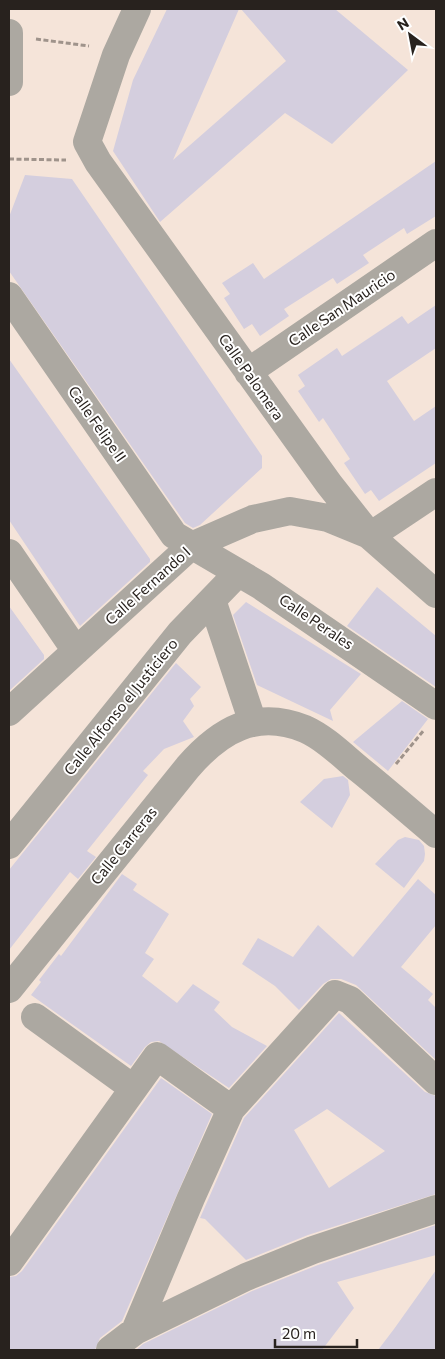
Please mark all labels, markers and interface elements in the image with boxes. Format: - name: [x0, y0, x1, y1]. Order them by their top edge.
- north arrow: [385, 10, 435, 60]
- text: N: [394, 14, 412, 34]
- street label: Calle San Mauricio: [285, 265, 398, 350]
- street label: Calle Palomera: [215, 330, 288, 423]
- street label: Calle Felipe II: [65, 382, 131, 465]
- street label: Calle Fernando I: [101, 542, 194, 628]
- street label: Calle Perales: [276, 590, 357, 653]
- street label: Calle Alfonso el Justiciero: [60, 634, 181, 778]
- street label: Calle Carreras: [86, 803, 160, 888]
- scale bar: [275, 1316, 358, 1348]
- text: 20 m: [282, 1324, 316, 1342]

